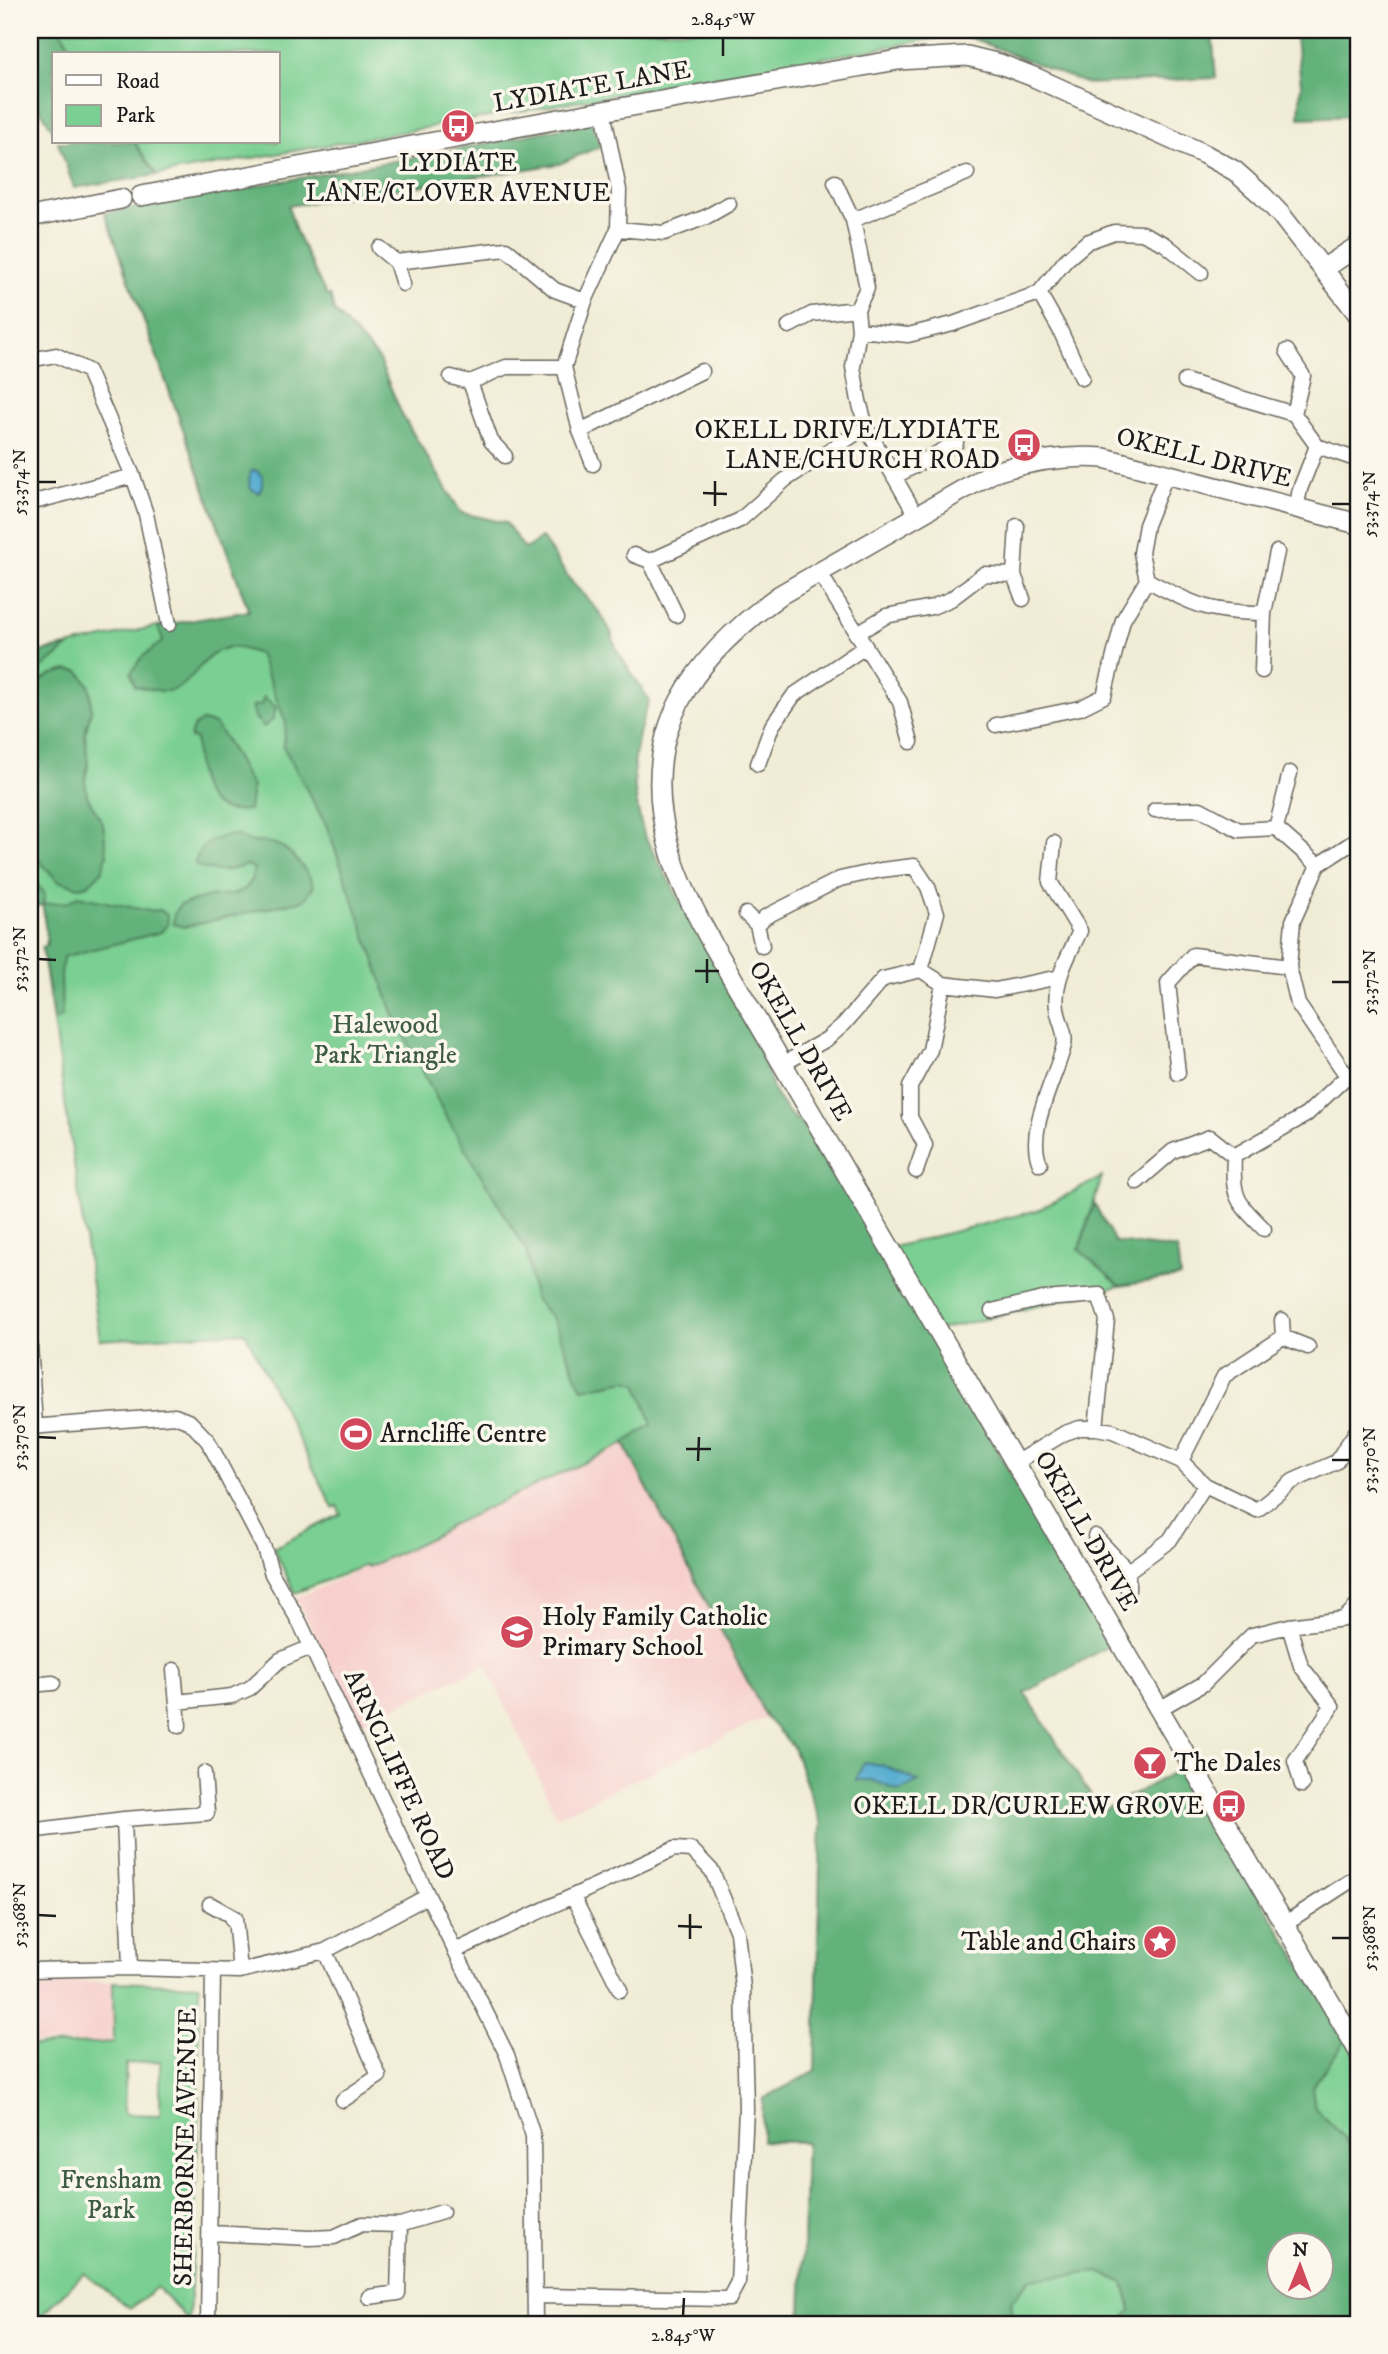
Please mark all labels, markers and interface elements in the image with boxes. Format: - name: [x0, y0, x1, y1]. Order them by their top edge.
- text: 2.845°W: [691, 9, 755, 31]
- legend: [52, 52, 280, 144]
- street label: LYDIATE LANE: [491, 53, 693, 121]
- text: Road: [116, 69, 160, 95]
- text: Park: [116, 103, 156, 129]
- bus stop icon: LYDIATE LANE/CLOVER AVENUE: [439, 107, 477, 145]
- place label: LYDIATE LANE/CLOVER AVENUE: [306, 147, 610, 210]
- place label: OKELL DRIVE/LYDIATE LANE/CHURCH ROAD: [695, 414, 1000, 477]
- street label: OKELL DRIVE: [1113, 420, 1295, 496]
- bus stop icon: OKELL DRIVE/LYDIATE LANE/CHURCH ROAD: [1005, 426, 1043, 464]
- text: 53.374°N: [9, 448, 31, 515]
- text: 53.374°N: [1359, 470, 1381, 537]
- text: 53.372°N: [9, 926, 31, 992]
- text: 53.372°N: [1359, 949, 1381, 1015]
- street label: OKELL DRIVE: [741, 955, 859, 1127]
- park label: Halewood Park Triangle: [313, 1009, 457, 1072]
- text: 53.370°N: [9, 1404, 31, 1470]
- sports icon: Arncliffe Centre: [337, 1415, 375, 1453]
- place label: Arncliffe Centre: [380, 1418, 547, 1451]
- text: 53.370°N: [1359, 1427, 1381, 1493]
- street label: OKELL DRIVE: [1027, 1445, 1145, 1617]
- place label: Holy Family Catholic Primary School: [542, 1601, 768, 1664]
- school or university icon: Holy Family Catholic Primary School: [498, 1613, 536, 1651]
- street label: ARNCLIFFE ROAD: [336, 1664, 462, 1886]
- bar icon: The Dales: [1131, 1744, 1169, 1782]
- place label: The Dales: [1174, 1747, 1281, 1780]
- bus stop icon: OKELL DR/CURLEW GROVE: [1210, 1787, 1248, 1825]
- place label: OKELL DR/CURLEW GROVE: [853, 1790, 1204, 1823]
- text: 53.368°N: [9, 1882, 31, 1948]
- text: 53.368°N: [1359, 1905, 1381, 1971]
- place icon: Table and Chairs: [1141, 1923, 1179, 1961]
- place label: Table and Chairs: [961, 1926, 1136, 1959]
- street label: SHERBORNE AVENUE: [167, 2007, 205, 2287]
- park label: Frensham Park: [60, 2164, 162, 2227]
- north arrow: [1266, 2232, 1336, 2302]
- text: N: [1292, 2239, 1309, 2262]
- text: 2.845°W: [651, 2325, 715, 2347]

